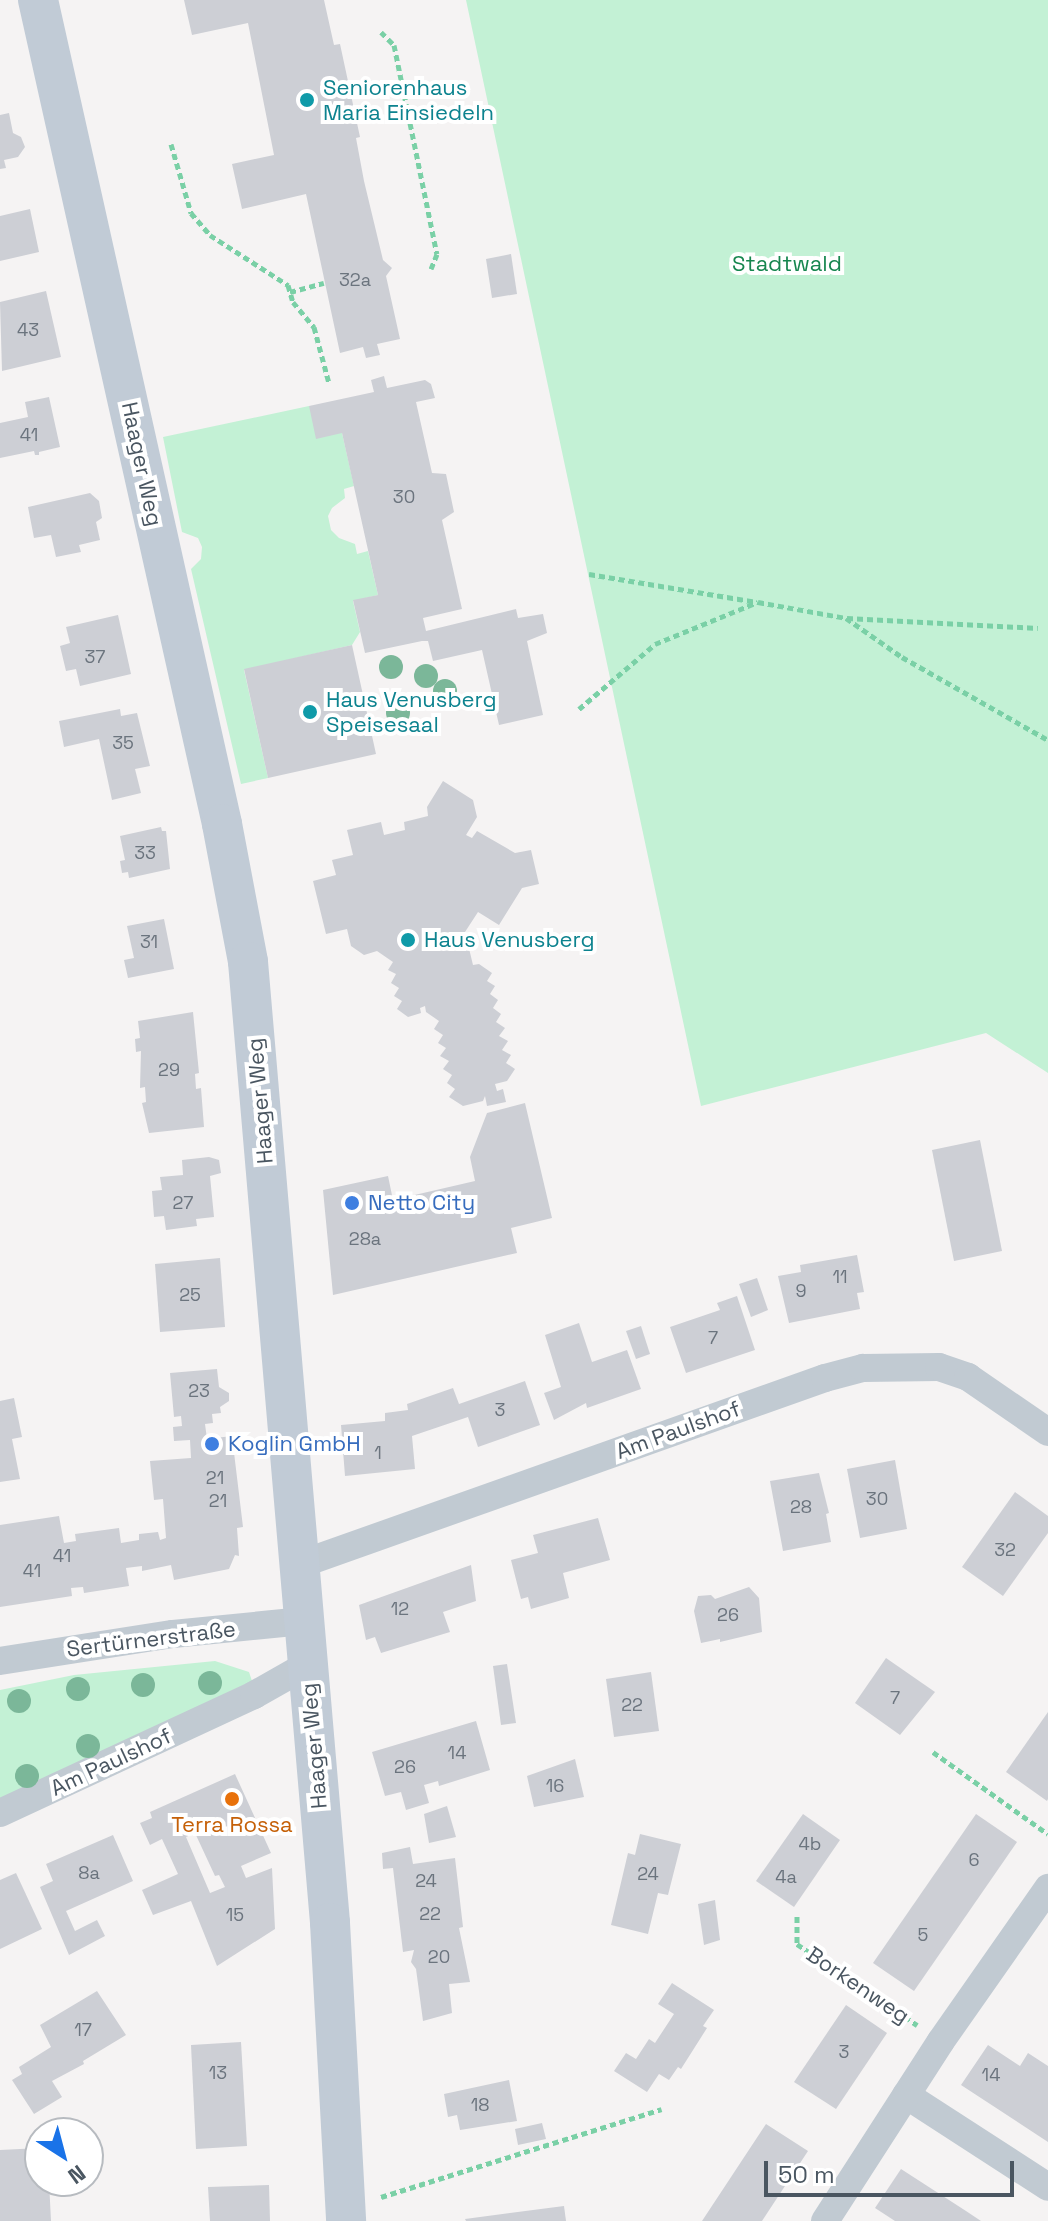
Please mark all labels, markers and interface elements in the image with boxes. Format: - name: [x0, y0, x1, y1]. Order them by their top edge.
- place label: Seniorenhaus Maria Einsiedeln: [323, 74, 494, 126]
- marker: Seniorenhaus Maria Einsiedeln: [298, 91, 316, 109]
- park label: Stadtwald: [732, 251, 842, 277]
- house number: 32a: [339, 269, 371, 291]
- house number: 43: [17, 319, 39, 341]
- street label: Haager Weg: [116, 399, 168, 529]
- house number: 41: [20, 424, 38, 446]
- house number: 30: [393, 486, 415, 508]
- house number: 37: [84, 646, 106, 668]
- place label: Haus Venusberg Speisesaal: [326, 686, 497, 738]
- marker: Haus Venusberg Speisesaal: [301, 703, 319, 721]
- house number: 35: [112, 732, 134, 754]
- house number: 33: [134, 842, 156, 864]
- place label: Haus Venusberg: [424, 927, 595, 953]
- house number: 31: [140, 931, 158, 953]
- marker: Haus Venusberg: [399, 931, 417, 949]
- street label: Haager Weg: [241, 1037, 279, 1165]
- house number: 29: [158, 1059, 180, 1081]
- place label: Netto City: [368, 1190, 475, 1216]
- house number: 27: [173, 1192, 193, 1214]
- marker: Netto City: [343, 1194, 361, 1212]
- house number: 28a: [349, 1228, 381, 1250]
- house number: 11: [832, 1266, 848, 1288]
- house number: 9: [795, 1280, 807, 1302]
- house number: 25: [179, 1284, 201, 1306]
- house number: 7: [708, 1327, 718, 1349]
- house number: 23: [188, 1380, 210, 1402]
- street label: Am Paulshof: [612, 1395, 744, 1465]
- house number: 3: [495, 1399, 505, 1421]
- place label: Koglin GmbH: [228, 1431, 361, 1457]
- marker: Koglin GmbH: [203, 1435, 221, 1453]
- house number: 1: [374, 1442, 382, 1464]
- house number: 21: [206, 1467, 224, 1489]
- house number: 30: [866, 1488, 888, 1510]
- house number: 21: [209, 1490, 227, 1512]
- house number: 28: [790, 1496, 812, 1518]
- house number: 32: [994, 1539, 1016, 1561]
- house number: 41: [53, 1545, 71, 1567]
- house number: 41: [23, 1560, 41, 1582]
- house number: 12: [391, 1598, 409, 1620]
- house number: 26: [717, 1604, 739, 1626]
- street label: Sertürnerstraße: [65, 1616, 237, 1662]
- street label: Haager Weg: [295, 1682, 333, 1810]
- house number: 7: [890, 1687, 900, 1709]
- house number: 22: [621, 1694, 643, 1716]
- street label: Am Paulshof: [46, 1722, 176, 1802]
- house number: 14: [448, 1742, 466, 1764]
- house number: 26: [394, 1756, 416, 1778]
- house number: 16: [546, 1775, 564, 1797]
- marker: Terra Rossa: [223, 1790, 241, 1808]
- place label: Terra Rossa: [171, 1812, 293, 1838]
- house number: 4b: [799, 1833, 821, 1855]
- house number: 6: [968, 1849, 980, 1871]
- house number: 8a: [78, 1862, 100, 1884]
- house number: 24: [637, 1863, 659, 1885]
- house number: 4a: [775, 1866, 797, 1888]
- house number: 24: [415, 1870, 437, 1892]
- house number: 22: [419, 1903, 441, 1925]
- house number: 15: [226, 1904, 244, 1926]
- house number: 5: [918, 1924, 928, 1946]
- street label: Borkenweg: [801, 1941, 915, 2029]
- house number: 20: [428, 1946, 450, 1968]
- house number: 17: [74, 2019, 92, 2041]
- house number: 3: [839, 2041, 849, 2063]
- house number: 13: [209, 2062, 227, 2084]
- house number: 14: [982, 2064, 1000, 2086]
- house number: 18: [471, 2094, 489, 2116]
- north arrow: [24, 2117, 104, 2197]
- scale bar: [768, 2145, 1018, 2195]
- text: N: [63, 2159, 91, 2190]
- text: 50 m: [778, 2159, 835, 2190]

